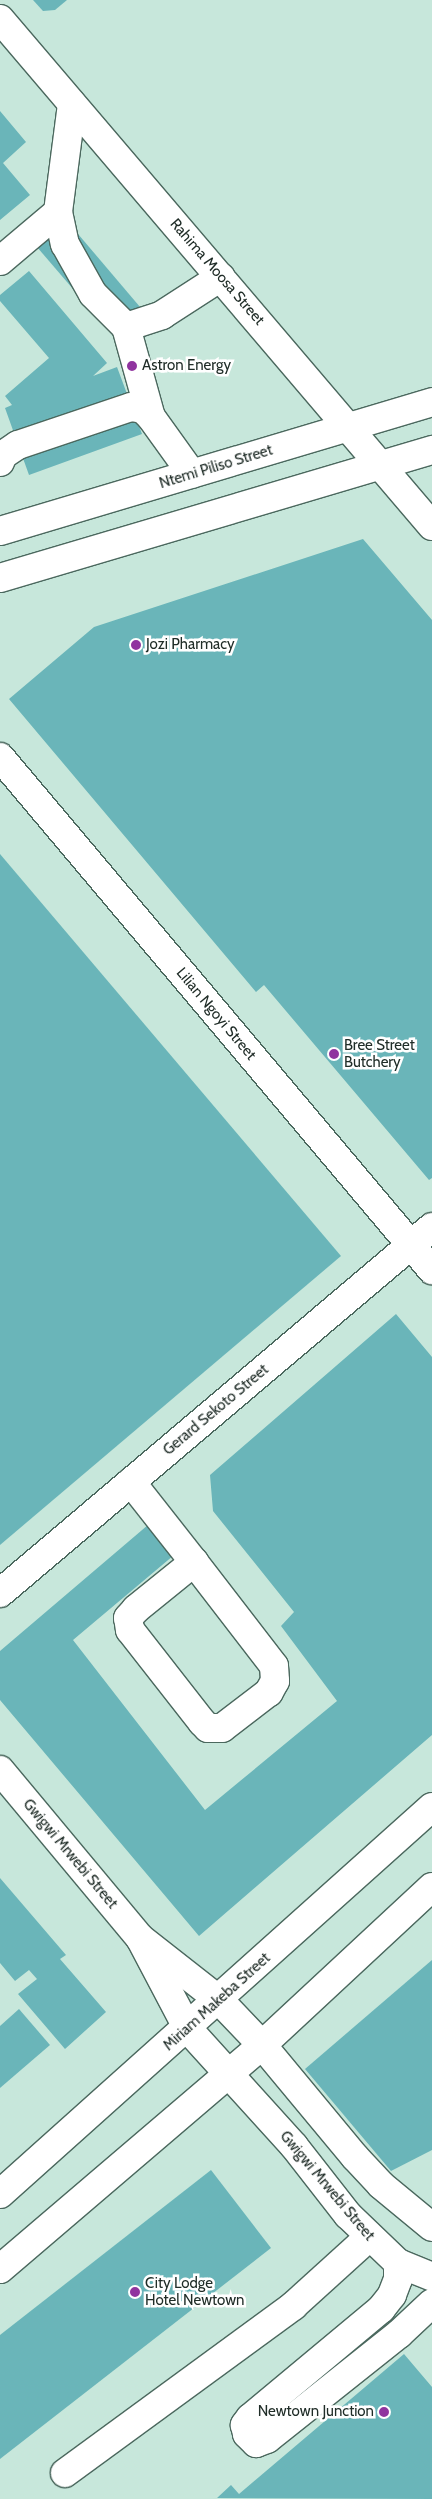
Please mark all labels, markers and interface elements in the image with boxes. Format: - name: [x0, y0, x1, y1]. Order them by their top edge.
- street label: Rahima Moosa Street: [166, 215, 268, 329]
- place label: Astron Energy: [142, 357, 231, 375]
- marker: Astron Energy: [126, 360, 138, 372]
- street label: Ntemi Piliso Street: [157, 441, 275, 493]
- place label: Jozi Pharmacy: [146, 636, 235, 654]
- marker: Jozi Pharmacy: [130, 639, 142, 651]
- street label: Lilian Ngoyi Street: [172, 964, 260, 1064]
- place label: Bree Street Butchery: [344, 1036, 415, 1071]
- marker: Bree Street Butchery: [328, 1048, 340, 1060]
- street label: Gerard Sekoto Street: [160, 1361, 272, 1459]
- street label: Gwigwi Mrwebi Street: [19, 1796, 121, 1912]
- street label: Miriam Makeba Street: [160, 1949, 274, 2055]
- street label: Gwigwi Mrwebi Street: [276, 2128, 378, 2244]
- place label: City Lodge Hotel Newtown: [145, 2274, 244, 2309]
- marker: City Lodge Hotel Newtown: [129, 2286, 141, 2298]
- place label: Newtown Junction: [258, 2403, 374, 2421]
- marker: Newtown Junction: [378, 2406, 390, 2418]

